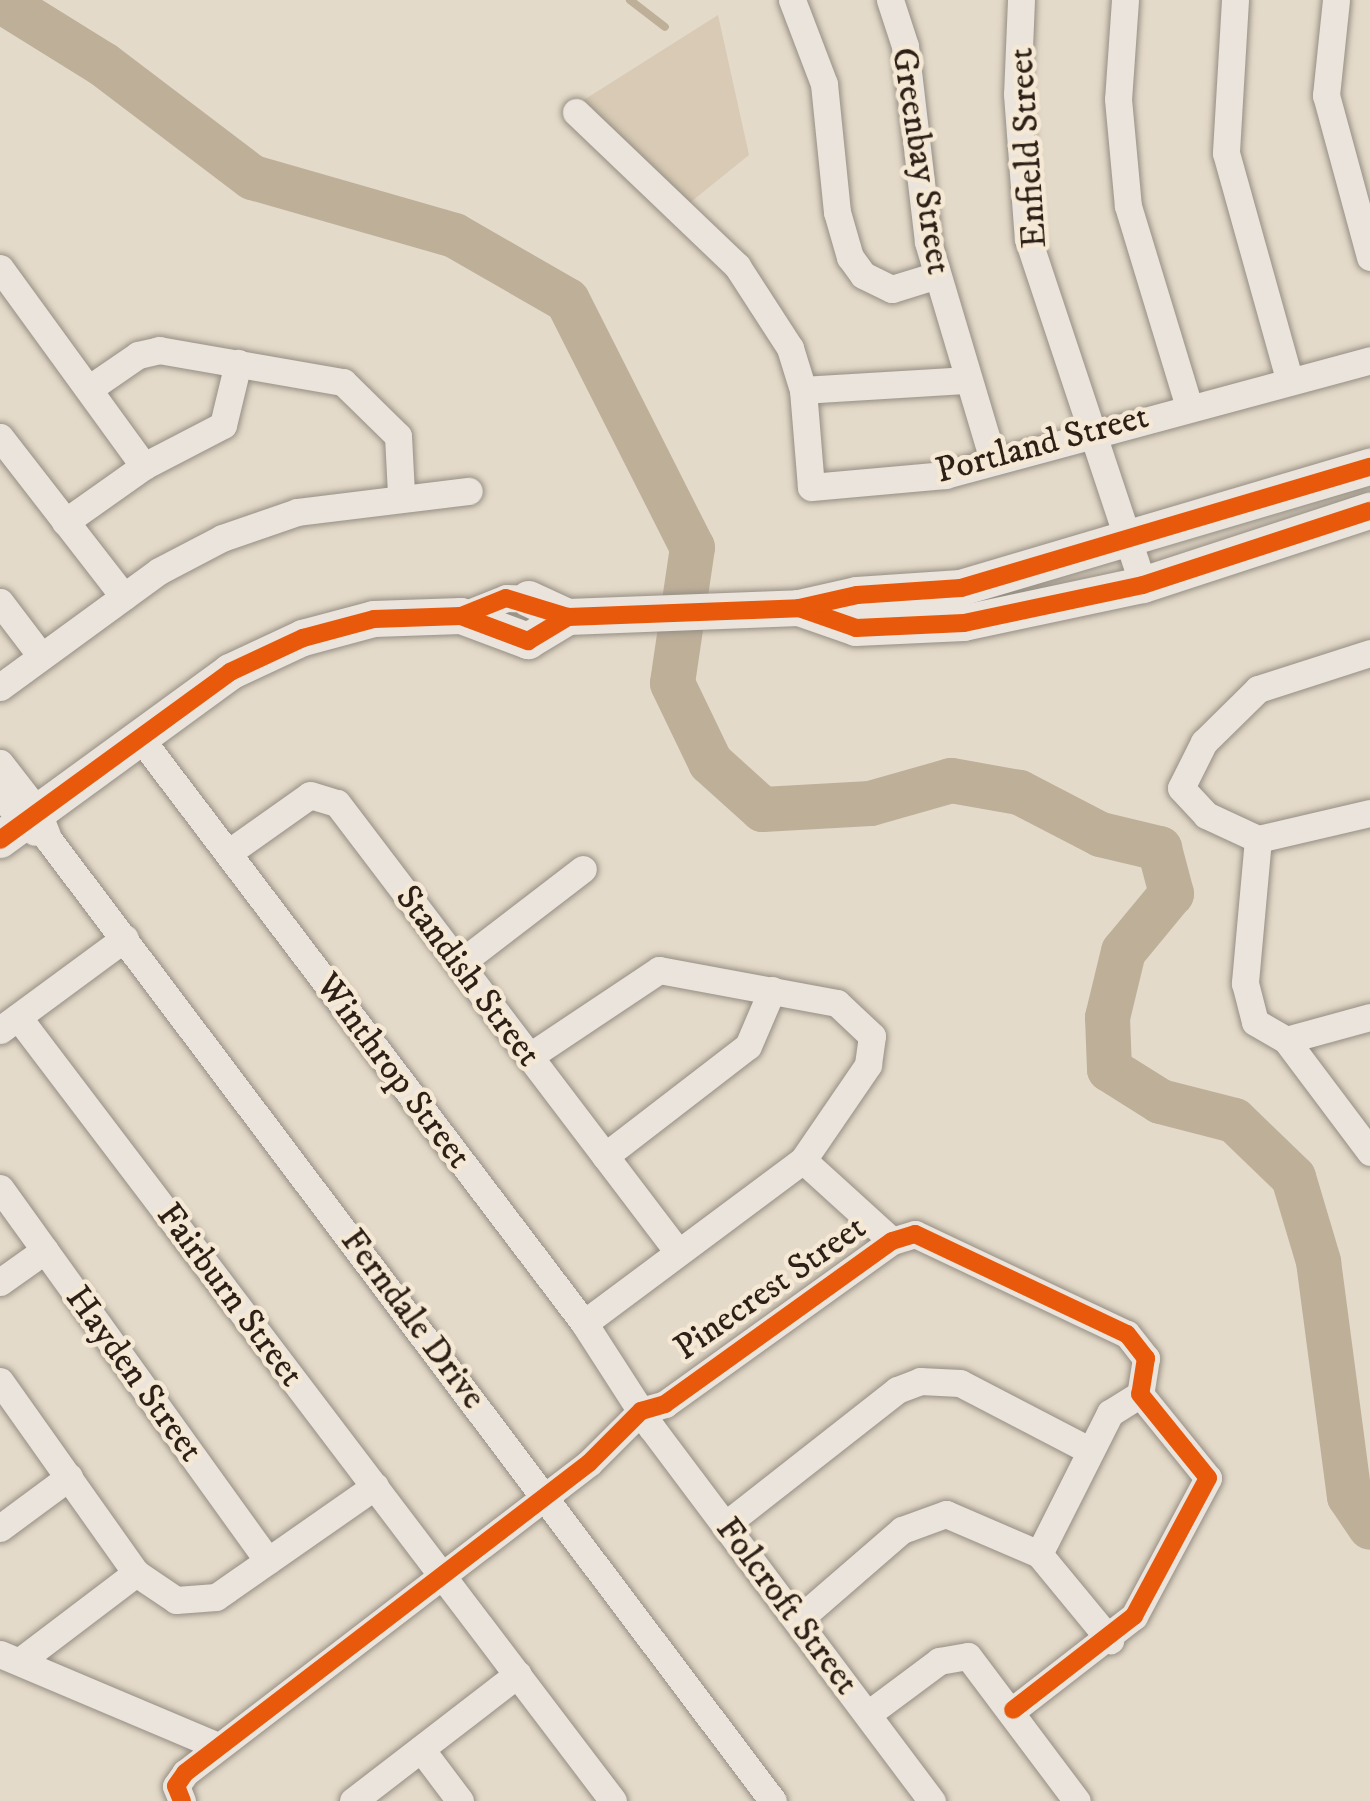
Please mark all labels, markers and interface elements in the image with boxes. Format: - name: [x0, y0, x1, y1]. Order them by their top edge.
- street label: Greenbay Street: [882, 44, 960, 278]
- street label: Enfield Street: [999, 46, 1057, 250]
- street label: Portland Street: [931, 395, 1153, 493]
- street label: Standish Street: [386, 877, 550, 1075]
- street label: Winthrop Street: [306, 965, 480, 1177]
- street label: Fairburn Street: [147, 1195, 313, 1395]
- street label: Pinecrest Street: [666, 1206, 874, 1370]
- street label: Ferndale Drive: [331, 1220, 495, 1418]
- street label: Hayden Street: [56, 1278, 212, 1470]
- street label: Folcroft Street: [706, 1509, 868, 1703]

